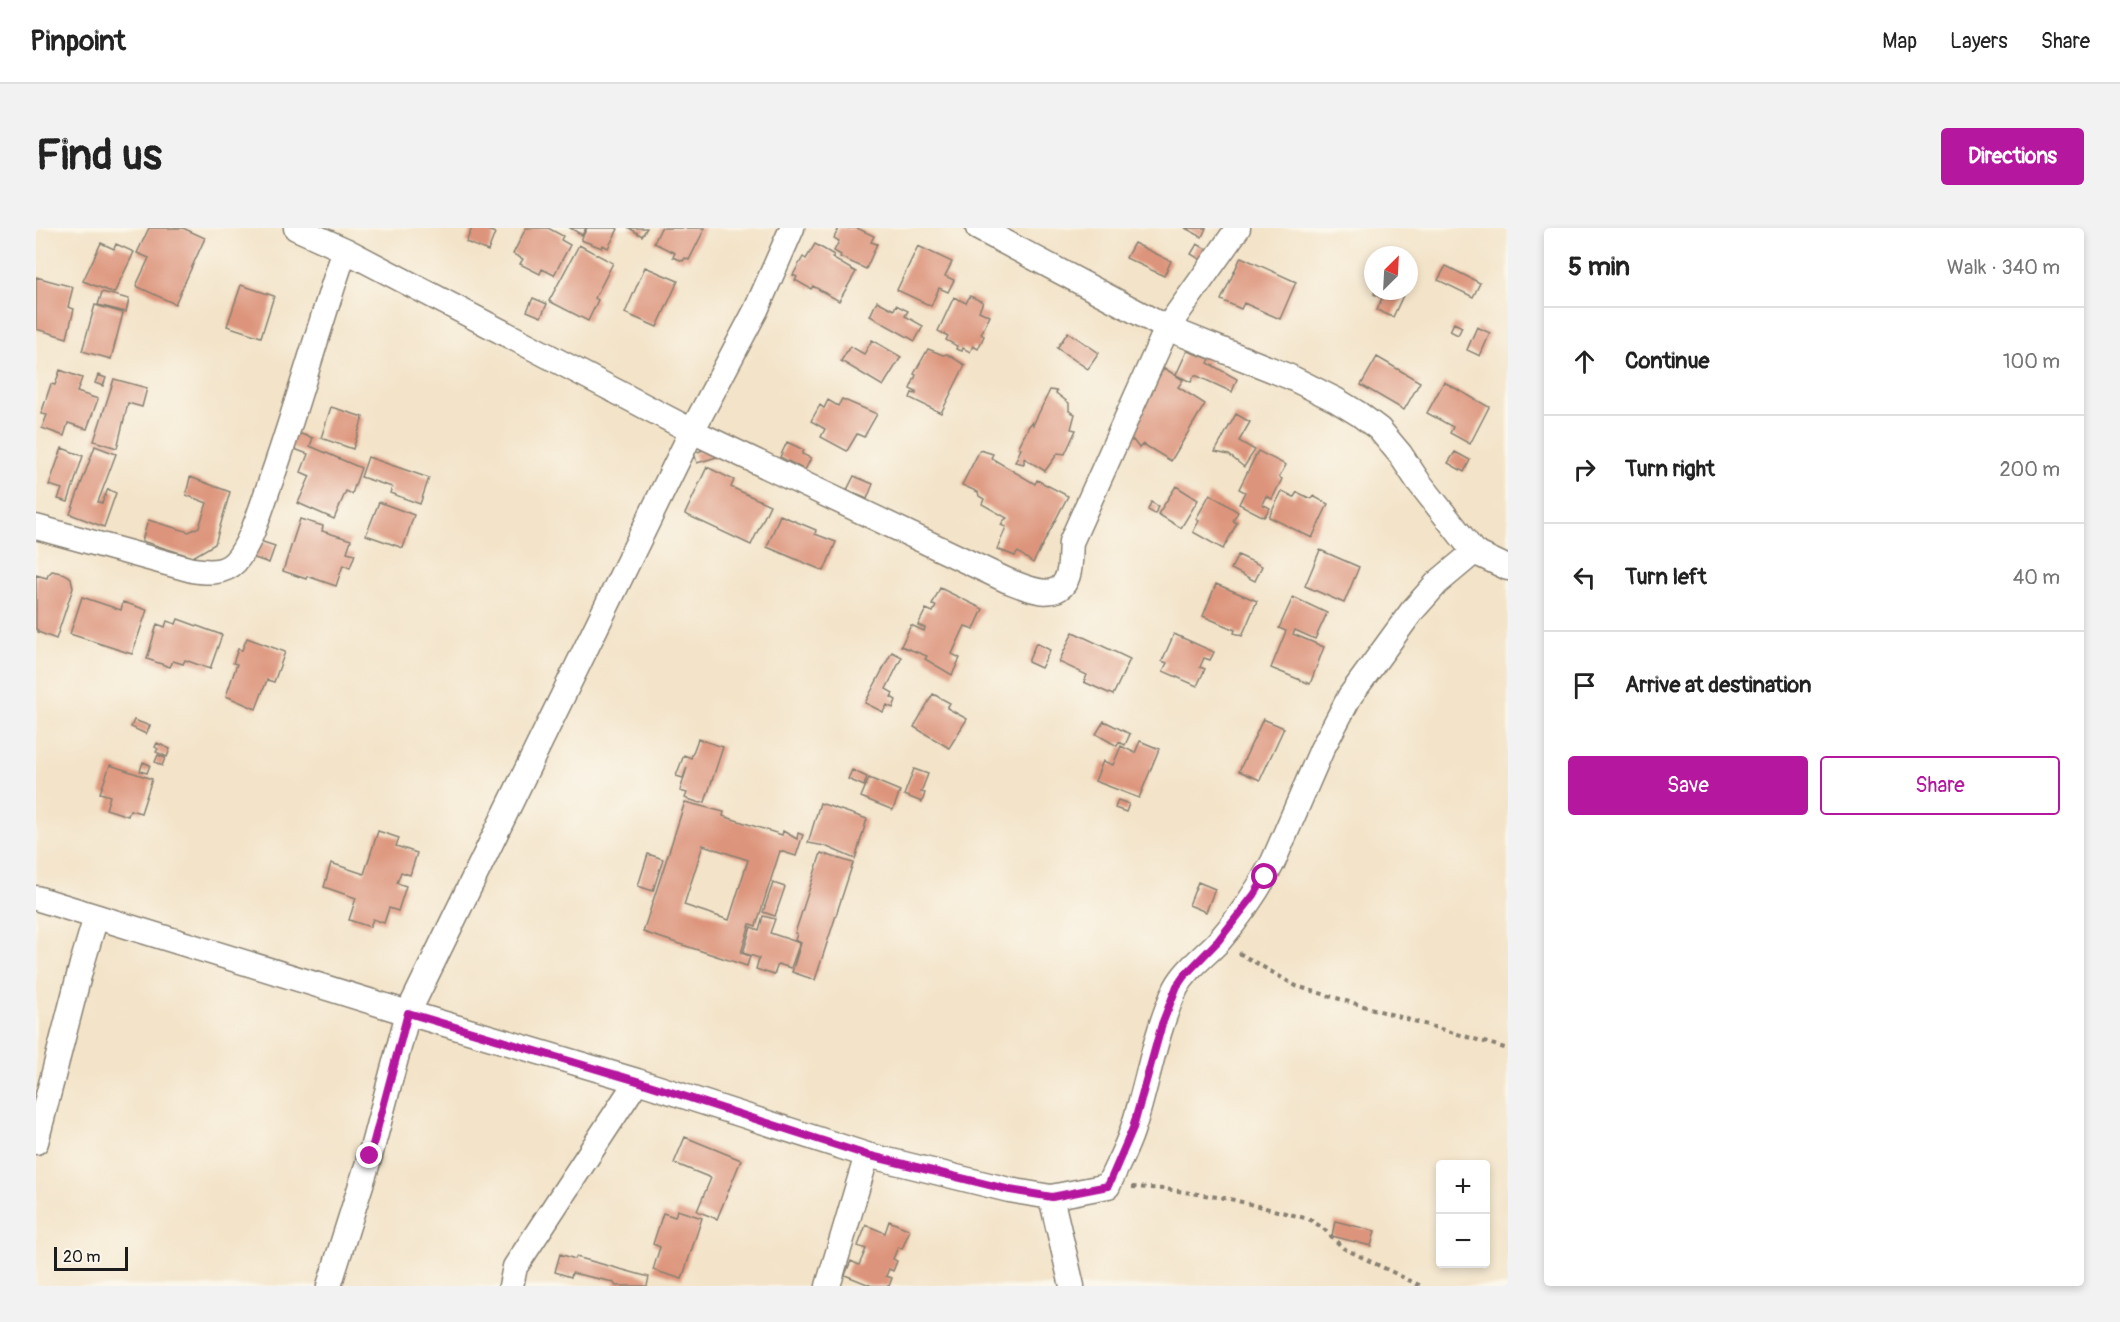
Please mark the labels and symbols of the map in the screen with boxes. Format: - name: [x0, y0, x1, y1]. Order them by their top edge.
- north arrow: [1364, 246, 1418, 300]
- route start: [1251, 863, 1277, 889]
- route end: [356, 1142, 382, 1168]
- scale bar: [54, 1244, 128, 1272]

